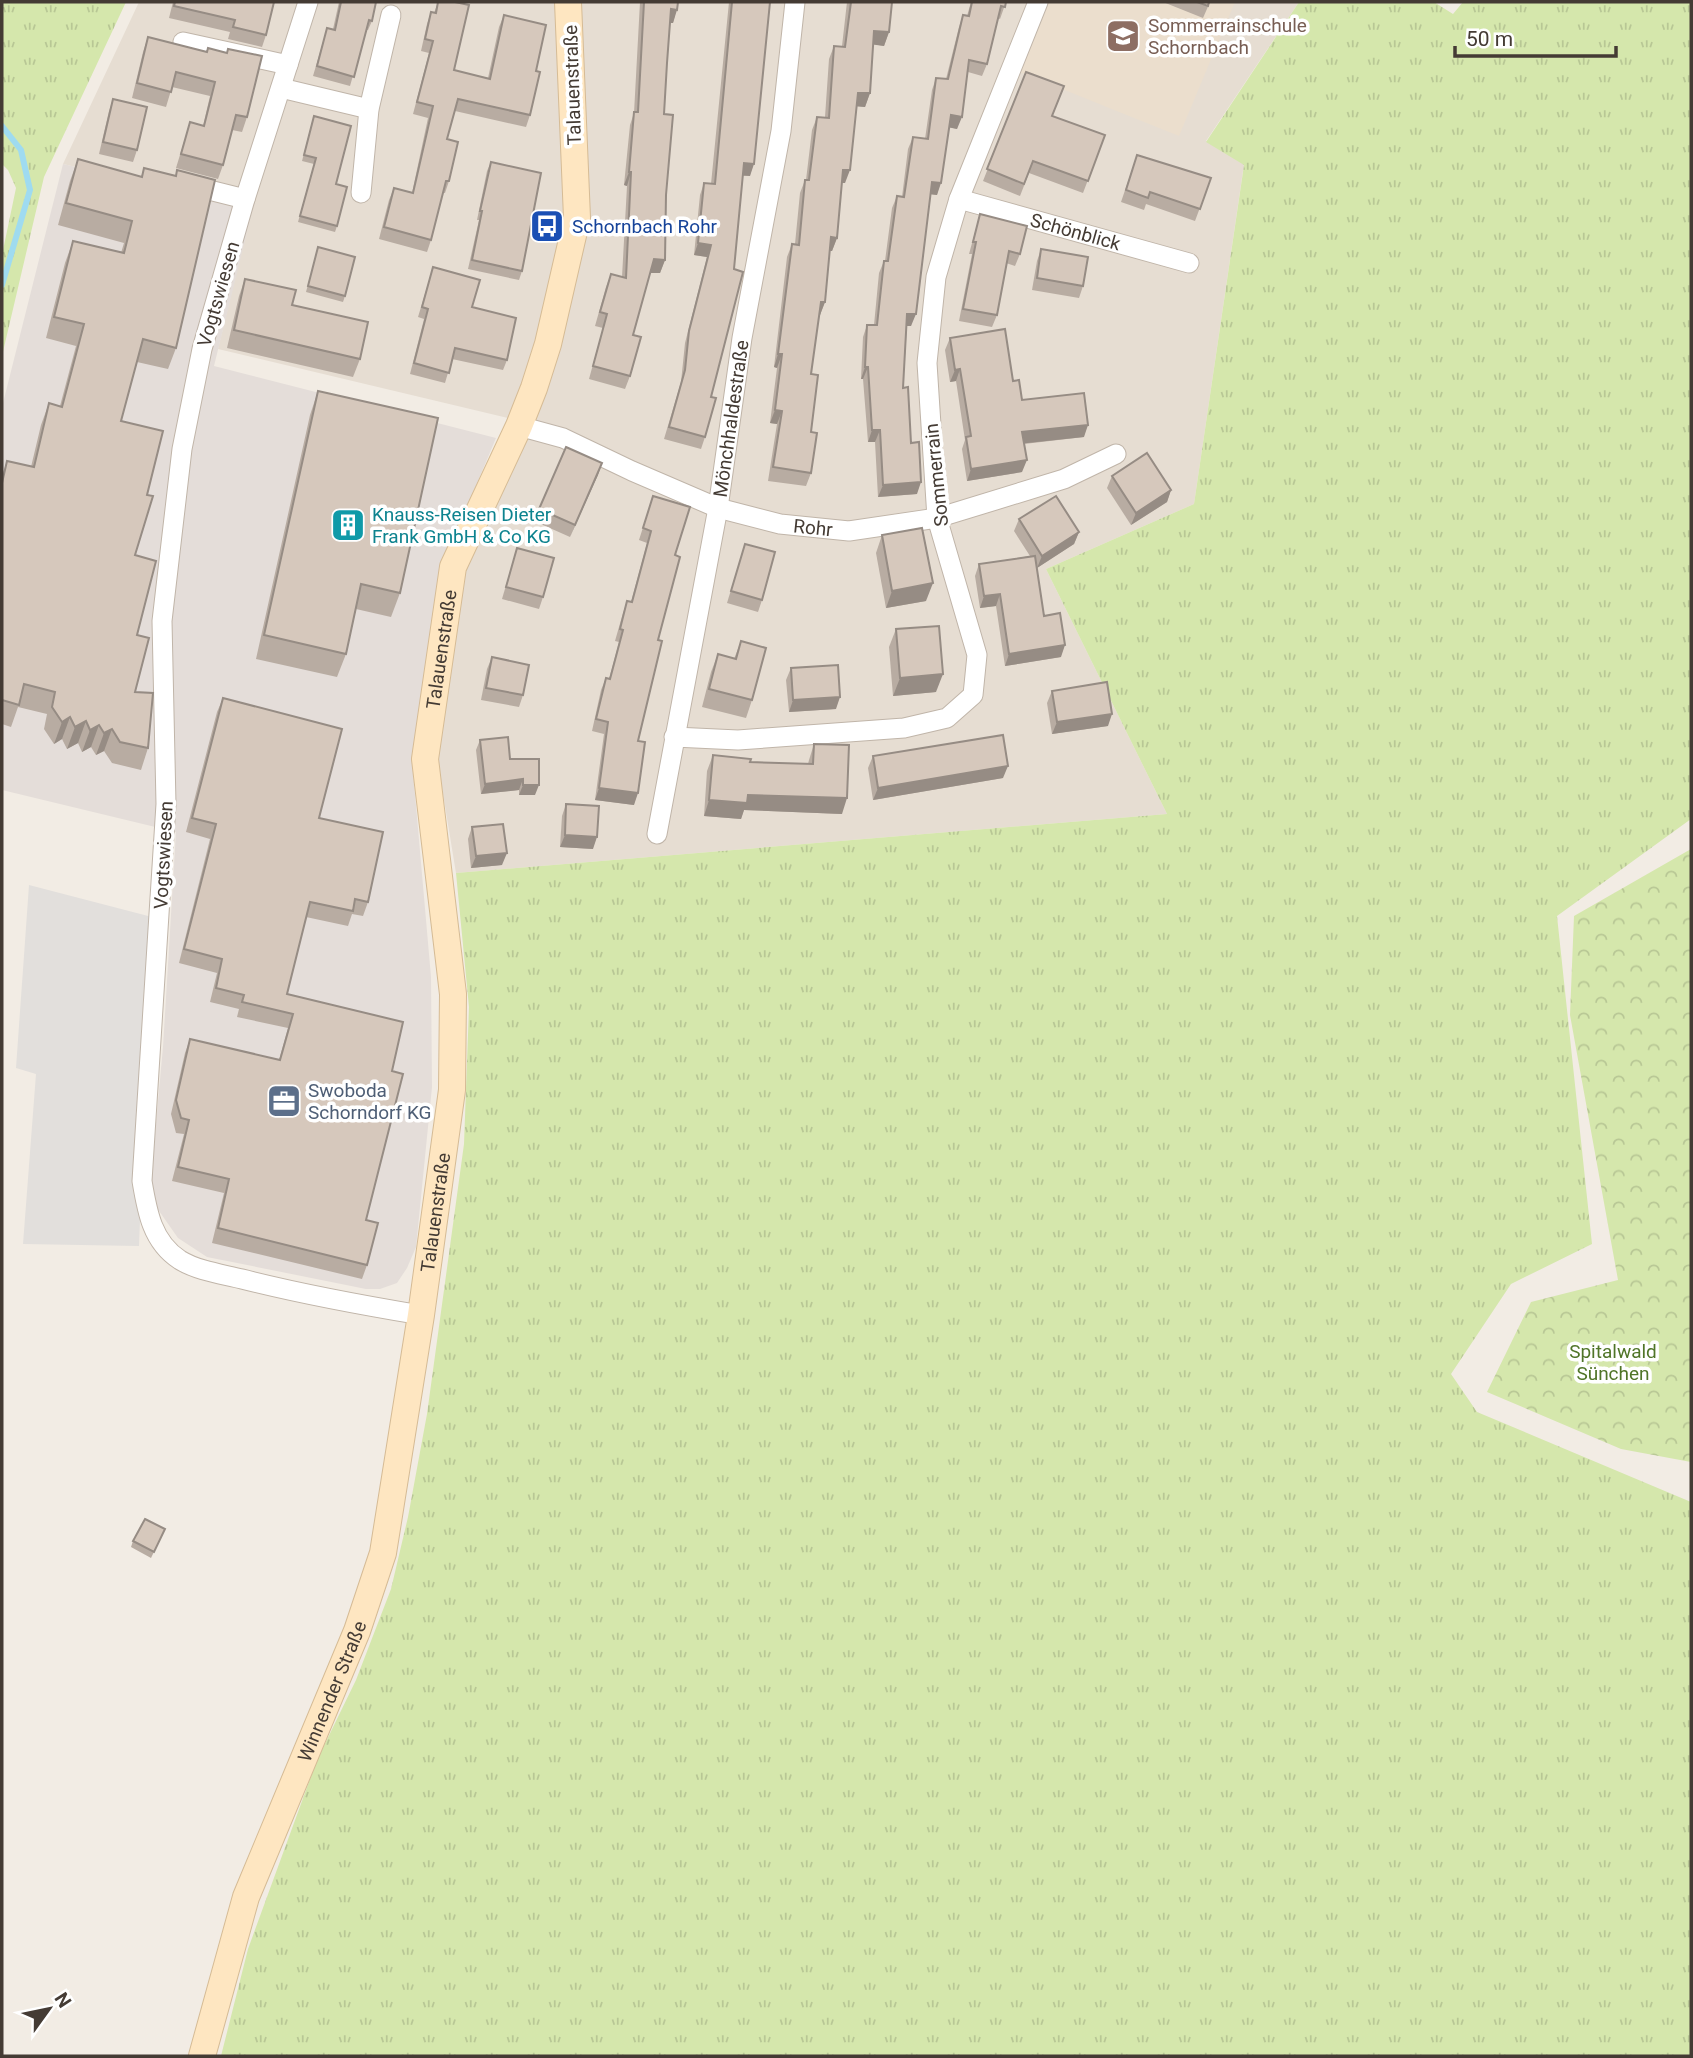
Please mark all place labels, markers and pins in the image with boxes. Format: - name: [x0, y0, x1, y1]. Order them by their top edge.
- place label: Sommerrainschule Schornbach: [1148, 14, 1307, 59]
- school or university icon: Sommerrainschule Schornbach: [1104, 17, 1142, 55]
- bus stop icon: Schornbach Rohr: [528, 207, 566, 245]
- place label: Schornbach Rohr: [572, 215, 718, 238]
- place label: Knauss-Reisen Dieter Frank GmbH & Co KG: [372, 503, 552, 548]
- building icon: Knauss-Reisen Dieter Frank GmbH & Co KG: [329, 506, 367, 544]
- place label: Swoboda Schorndorf KG: [308, 1079, 431, 1124]
- office icon: Swoboda Schorndorf KG: [265, 1082, 303, 1120]

